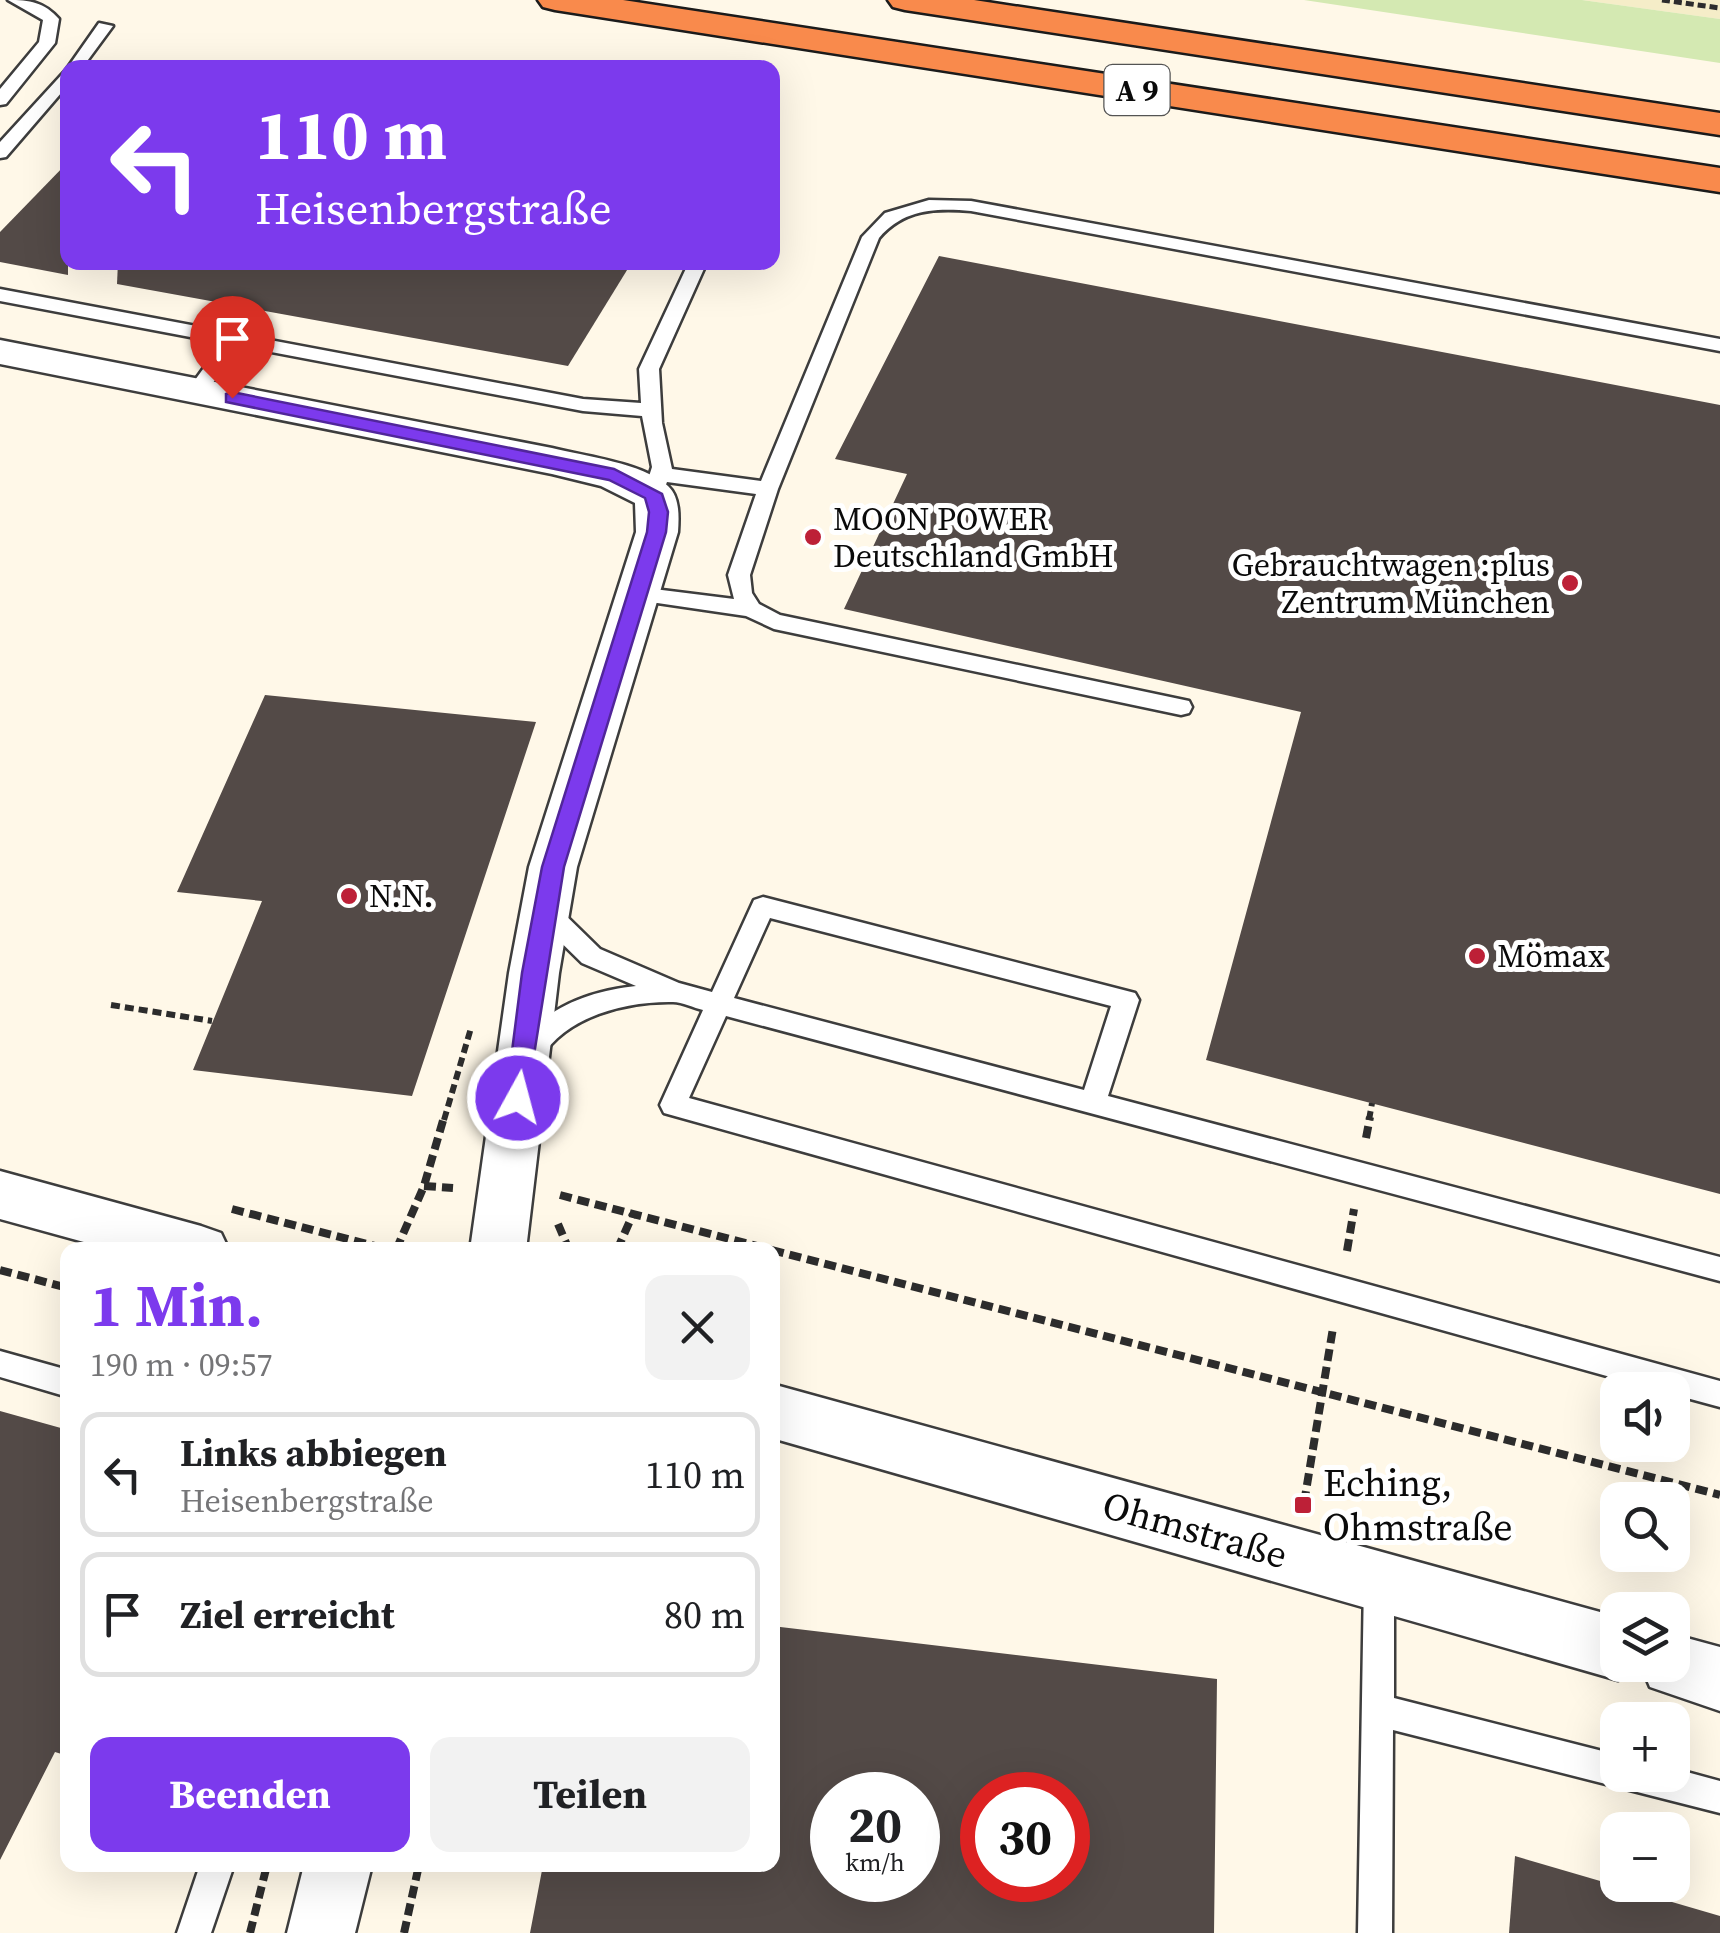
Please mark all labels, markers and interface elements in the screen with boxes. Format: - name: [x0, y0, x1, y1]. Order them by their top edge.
- road number: A 9: [1104, 65, 1170, 115]
- text: 110 m: [255, 86, 447, 182]
- icon: left: [90, 100, 220, 230]
- text: Heisenbergstraße: [255, 177, 612, 239]
- pin: [190, 296, 275, 399]
- icon: arrive: [205, 311, 260, 366]
- place label: MOON POWER Deutschland GmbH: [833, 497, 1114, 578]
- marker: MOON POWER Deutschland GmbH: [802, 526, 824, 548]
- place label: Gebrauchtwagen :plus Zentrum München: [1232, 543, 1550, 624]
- marker: Gebrauchtwagen :plus Zentrum München: [1559, 572, 1581, 594]
- place label: N.N.: [369, 874, 433, 918]
- marker: N.N.: [338, 885, 360, 907]
- place label: Mömax: [1497, 934, 1605, 978]
- marker: Mömax: [1466, 945, 1488, 967]
- position arrow: [466, 1046, 570, 1150]
- text: 1 Min.: [90, 1264, 263, 1346]
- button: close: [645, 1275, 750, 1380]
- text: 190 m · 09:57: [90, 1343, 272, 1387]
- map controls: [1600, 1372, 1690, 1902]
- button: sound: [1600, 1372, 1690, 1462]
- text: Links abbiegen: [180, 1427, 447, 1479]
- icon: left: [95, 1447, 150, 1502]
- text: 110 m: [645, 1449, 745, 1501]
- place label: Eching, Ohmstraße: [1323, 1457, 1513, 1553]
- text: Heisenbergstraße: [180, 1479, 434, 1523]
- street label: Ohmstraße: [1097, 1479, 1293, 1581]
- button: search: [1600, 1482, 1690, 1572]
- marker: Eching, Ohmstraße: [1292, 1494, 1314, 1516]
- icon: arrive: [95, 1587, 150, 1642]
- text: Ziel erreicht: [180, 1589, 395, 1641]
- text: 80 m: [664, 1589, 745, 1641]
- button: layers: [1600, 1592, 1690, 1682]
- button: +: [1600, 1702, 1690, 1792]
- button: Beenden: [90, 1737, 410, 1852]
- button: Teilen: [430, 1737, 750, 1852]
- speed limit sign: 30: [960, 1772, 1090, 1902]
- text: 20: [848, 1790, 902, 1859]
- button: −: [1600, 1812, 1690, 1902]
- text: km/h: [845, 1845, 905, 1879]

